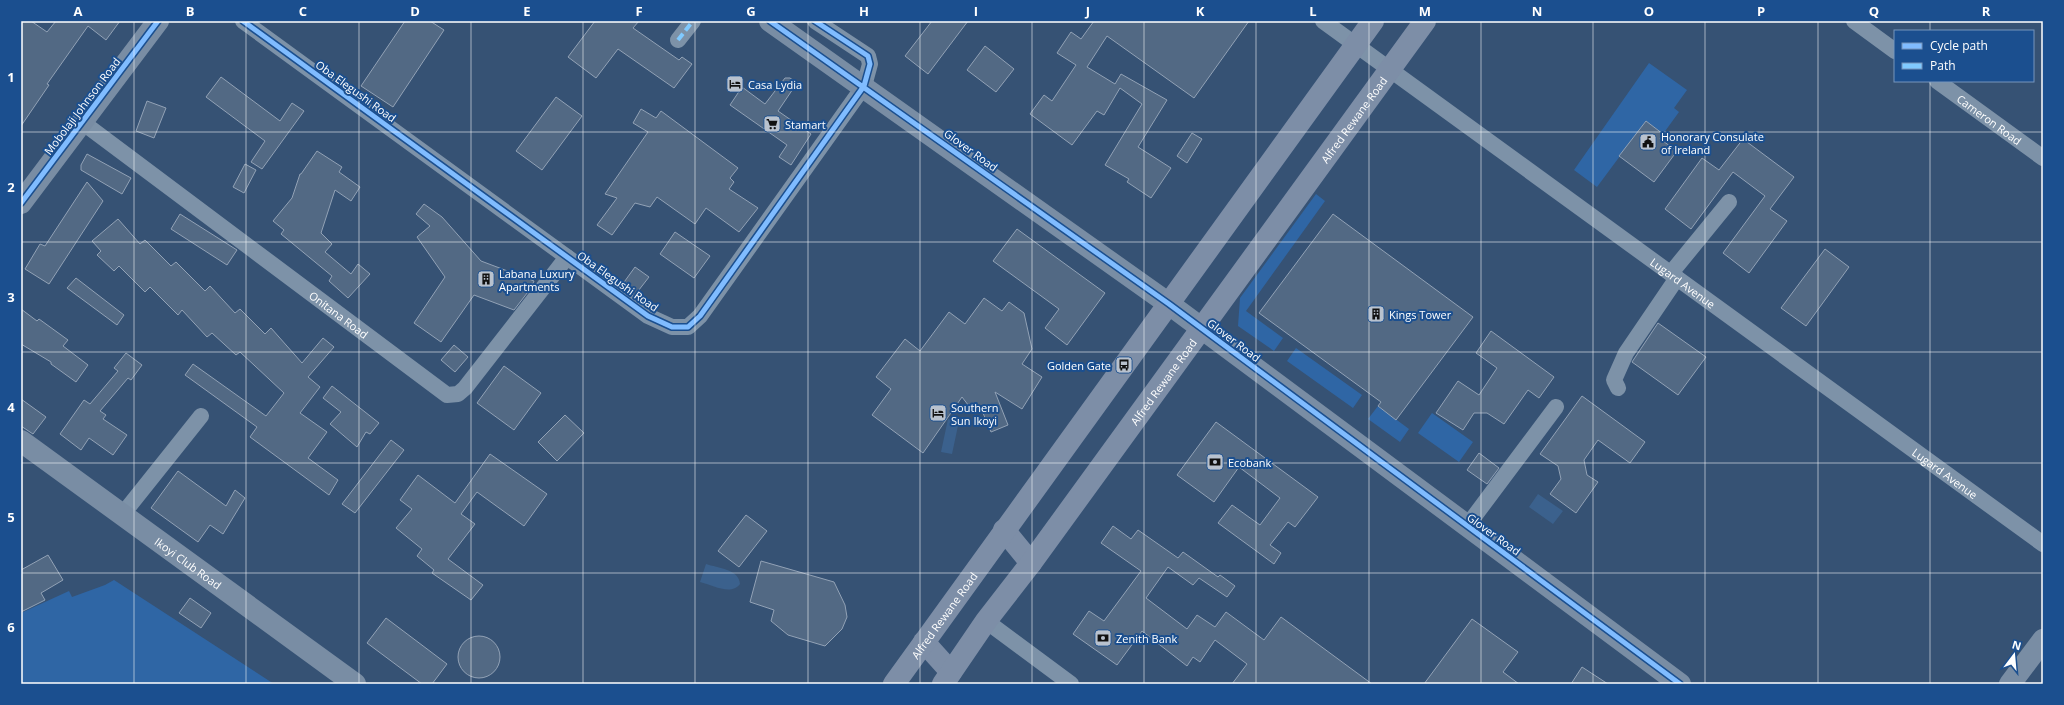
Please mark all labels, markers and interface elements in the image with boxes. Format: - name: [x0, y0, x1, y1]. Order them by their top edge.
- text: A: [74, 2, 83, 20]
- text: B: [186, 2, 195, 20]
- text: C: [299, 2, 307, 20]
- text: D: [410, 2, 420, 20]
- text: E: [523, 2, 531, 20]
- text: F: [635, 2, 643, 20]
- text: G: [746, 2, 756, 20]
- text: H: [859, 2, 869, 20]
- text: I: [974, 2, 978, 20]
- text: J: [1085, 2, 1090, 20]
- text: K: [1196, 2, 1205, 20]
- text: L: [1309, 2, 1317, 20]
- text: M: [1419, 2, 1431, 20]
- text: N: [1532, 2, 1542, 20]
- text: O: [1644, 2, 1654, 20]
- text: P: [1757, 2, 1765, 20]
- text: Q: [1869, 2, 1879, 20]
- text: R: [1982, 2, 1991, 20]
- legend: [1894, 30, 2034, 82]
- text: Cycle path: [1930, 37, 1988, 54]
- street label: Mobolaji Johnson Road: [41, 54, 123, 158]
- street label: Oba Elegushi Road: [313, 57, 399, 125]
- text: Path: [1930, 57, 1956, 74]
- text: 1: [7, 68, 15, 86]
- street label: Alfred Rewane Road: [1317, 73, 1390, 166]
- hotel icon: Casa Lydia: [725, 74, 745, 94]
- place label: Casa Lydia: [748, 77, 802, 92]
- street label: Cameron Road: [1954, 91, 2025, 148]
- supermarket icon: Stamart: [762, 114, 782, 134]
- place label: Stamart: [785, 117, 826, 132]
- street label: Glover Road: [941, 126, 1001, 174]
- place label: Honorary Consulate of Ireland: [1661, 129, 1764, 157]
- public building icon: Honorary Consulate of Ireland: [1638, 132, 1658, 152]
- text: 2: [7, 178, 15, 196]
- street label: Oba Elegushi Road: [574, 247, 662, 315]
- street label: Lugard Avenue: [1647, 254, 1719, 311]
- place label: Labana Luxury Apartments: [499, 266, 575, 294]
- building icon: Labana Luxury Apartments: [476, 269, 496, 289]
- street label: Onitana Road: [306, 287, 372, 341]
- text: 3: [7, 288, 15, 306]
- building icon: Kings Tower: [1366, 304, 1386, 324]
- place label: Kings Tower: [1389, 307, 1452, 322]
- street label: Glover Road: [1204, 315, 1264, 365]
- street label: Alfred Rewane Road: [1126, 335, 1199, 428]
- bus stop icon: Golden Gate: [1114, 355, 1134, 375]
- place label: Golden Gate: [1047, 358, 1111, 373]
- text: 4: [7, 398, 15, 416]
- place label: Southern Sun Ikoyi: [951, 400, 998, 428]
- hotel icon: Southern Sun Ikoyi: [928, 403, 948, 423]
- street label: Lugard Avenue: [1910, 444, 1981, 502]
- bank icon: Ecobank: [1205, 452, 1225, 472]
- place label: Ecobank: [1228, 455, 1272, 470]
- text: 5: [7, 508, 15, 526]
- street label: Glover Road: [1464, 510, 1524, 558]
- street label: Ikoyi Club Road: [152, 533, 225, 592]
- street label: Alfred Rewane Road: [907, 569, 980, 661]
- text: 6: [7, 618, 15, 636]
- bank icon: Zenith Bank: [1093, 628, 1113, 648]
- place label: Zenith Bank: [1116, 631, 1177, 646]
- north arrow: [1994, 635, 2034, 675]
- text: N: [2011, 636, 2023, 653]

